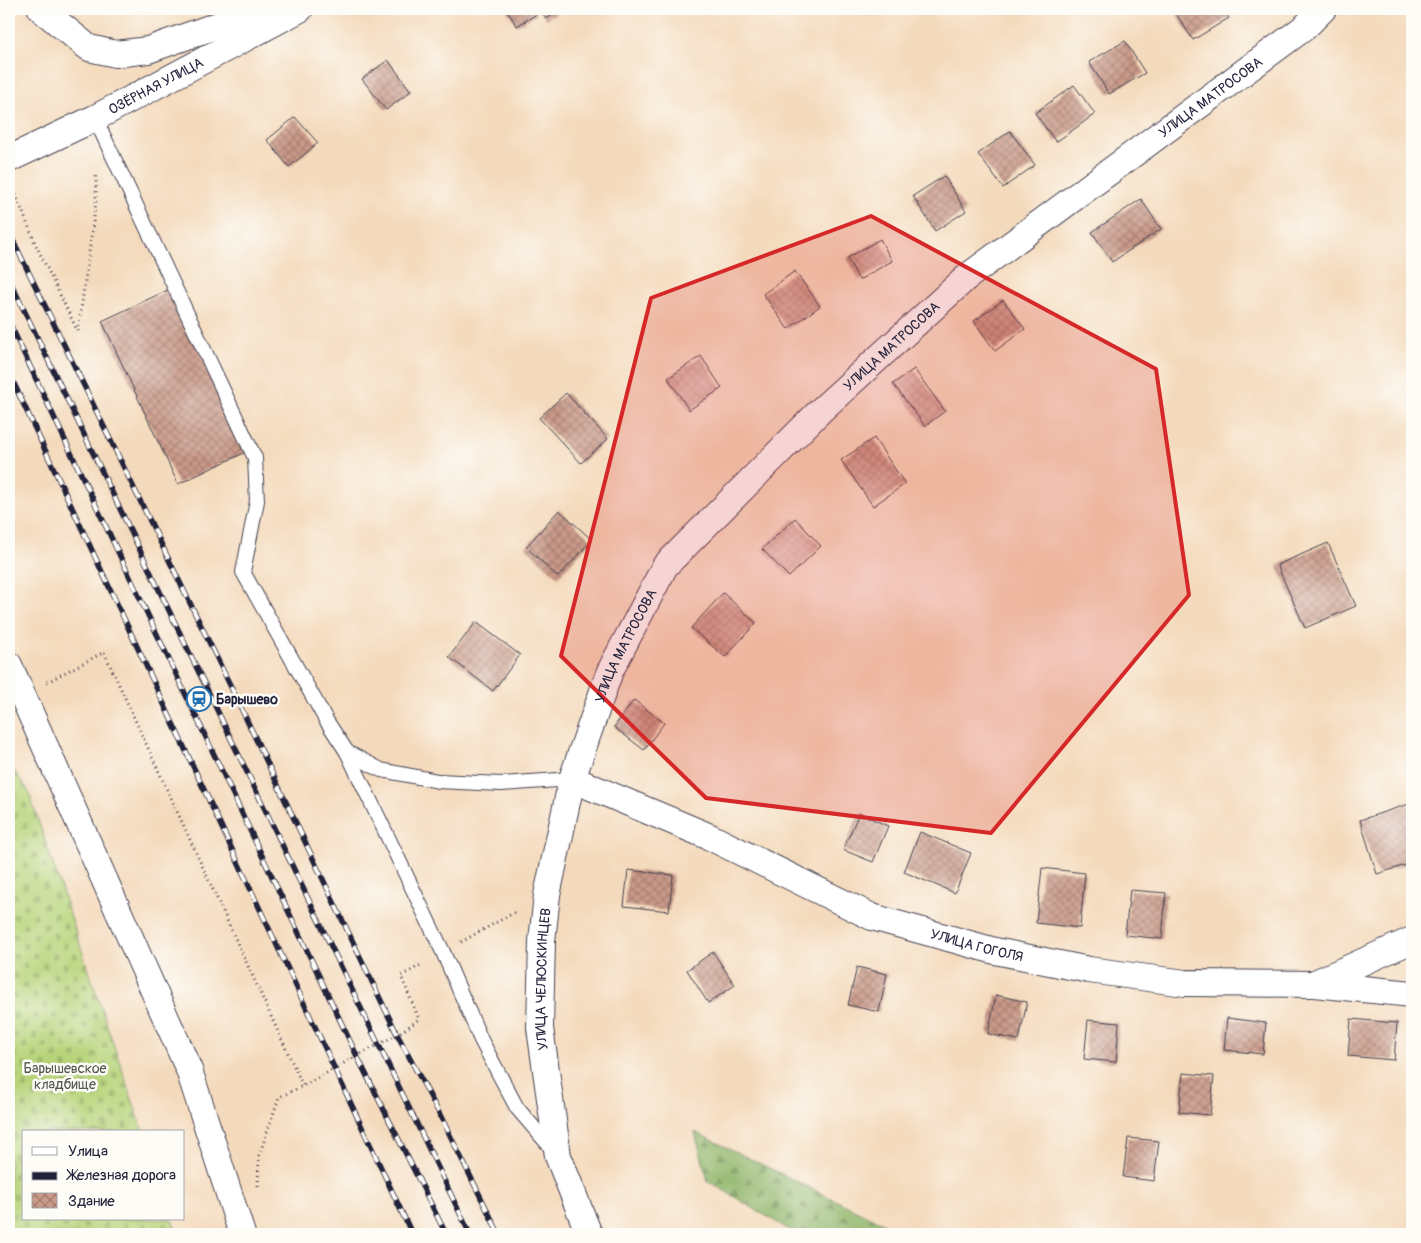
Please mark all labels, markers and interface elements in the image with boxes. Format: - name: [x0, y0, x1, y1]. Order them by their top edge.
- street label: УЛИЦА МАТРОСОВА: [1155, 53, 1266, 141]
- street label: ОЗЁРНАЯ УЛИЦА: [105, 54, 206, 118]
- street label: УЛИЦА МАТРОСОВА: [840, 298, 943, 394]
- street label: УЛИЦА МАТРОСОВА: [591, 586, 660, 705]
- station icon: Барышево: [186, 686, 212, 712]
- place label: Барышево: [216, 691, 278, 708]
- street label: УЛИЦА ЧЕЛЮСКИНЦЕВ: [531, 907, 554, 1051]
- street label: УЛИЦА ГОГОЛЯ: [929, 925, 1025, 965]
- park label: Барышевское кладбище: [24, 1060, 107, 1093]
- legend: [22, 1130, 185, 1220]
- text: Улица: [68, 1142, 108, 1161]
- text: Железная дорога: [66, 1166, 176, 1185]
- text: Здание: [68, 1192, 115, 1211]

